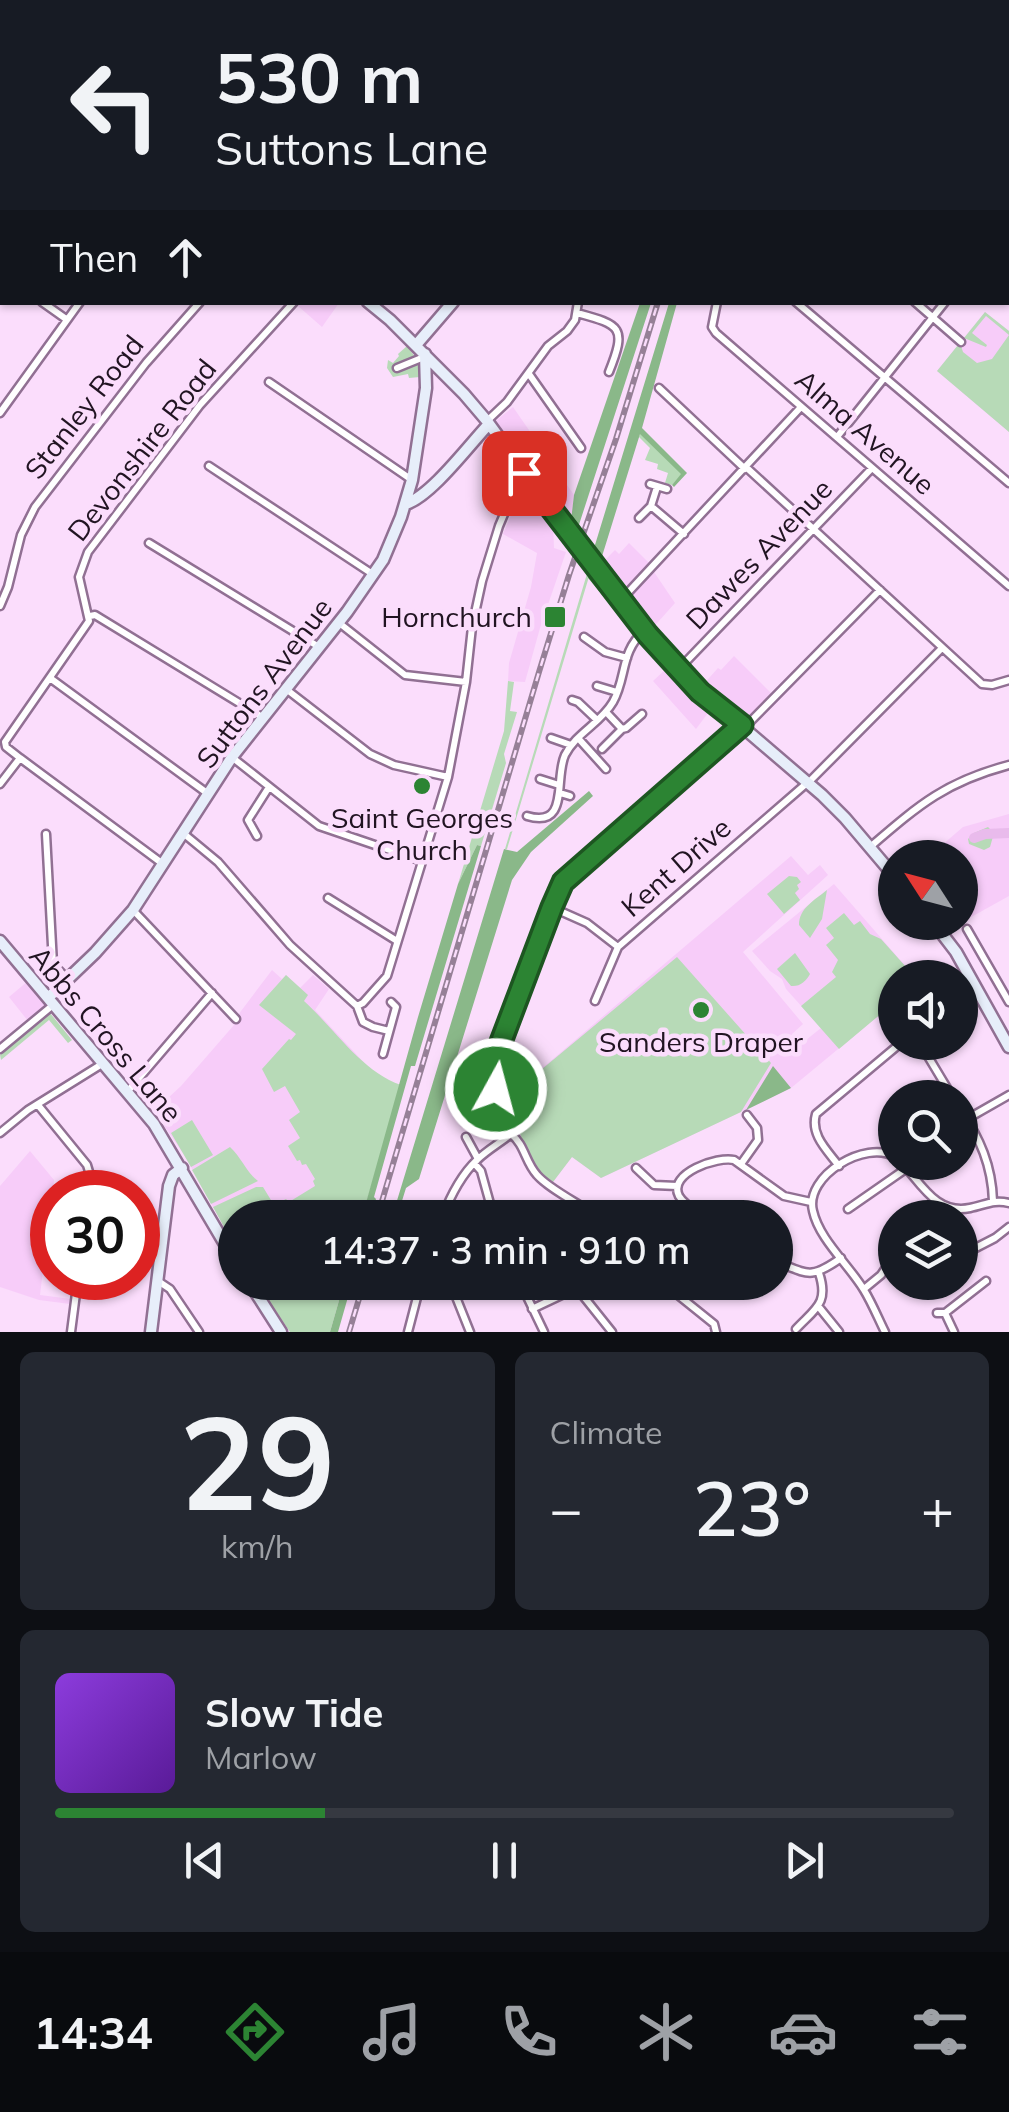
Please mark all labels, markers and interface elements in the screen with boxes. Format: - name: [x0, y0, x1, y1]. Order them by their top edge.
- text: 530 m: [215, 33, 423, 121]
- icon: left: [50, 40, 180, 170]
- text: Suttons Lane: [215, 120, 488, 176]
- icon: ahead: [158, 230, 213, 285]
- text: Then: [50, 234, 138, 282]
- street label: Stanley Road: [17, 328, 151, 486]
- street label: Devonshire Road: [60, 352, 223, 548]
- street label: Alma Avenue: [788, 362, 942, 502]
- pin: [482, 431, 567, 516]
- icon: arrive: [497, 446, 552, 501]
- street label: Dawes Avenue: [678, 471, 839, 636]
- street label: Suttons Avenue: [188, 591, 339, 775]
- place label: Hornchurch: [381, 599, 532, 634]
- marker: Hornchurch: [542, 604, 568, 630]
- marker: Saint Georges Church: [411, 775, 433, 797]
- place label: Saint Georges Church: [331, 800, 513, 867]
- street label: Kent Drive: [614, 810, 738, 924]
- north arrow: [878, 840, 978, 940]
- map controls: [878, 840, 978, 1300]
- street label: Abbs Cross Lane: [22, 938, 190, 1129]
- button: sound: [878, 960, 978, 1060]
- marker: Sanders Draper: [690, 999, 712, 1021]
- place label: Sanders Draper: [599, 1024, 804, 1059]
- position arrow: [444, 1037, 548, 1141]
- button: search: [878, 1080, 978, 1180]
- speed limit sign: 30: [30, 1170, 160, 1300]
- button: layers: [878, 1200, 978, 1300]
- text: 14:37 · 3 min · 910 m: [320, 1226, 691, 1274]
- text: 29: [179, 1379, 335, 1543]
- text: Climate: [550, 1412, 662, 1452]
- text: 23°: [693, 1461, 811, 1555]
- text: −: [550, 1474, 583, 1543]
- text: +: [921, 1474, 954, 1543]
- text: km/h: [221, 1526, 293, 1566]
- text: Slow Tide: [205, 1689, 383, 1737]
- text: Marlow: [205, 1737, 317, 1777]
- icon: previous: [177, 1833, 232, 1888]
- icon: pause: [477, 1833, 532, 1888]
- icon: next: [777, 1833, 832, 1888]
- icon: directions: [220, 1997, 290, 2067]
- icon: music: [357, 1997, 427, 2067]
- icon: phone: [494, 1997, 564, 2067]
- icon: climate: [631, 1997, 701, 2067]
- icon: car: [768, 1997, 838, 2067]
- icon: filters: [905, 1997, 975, 2067]
- text: 14:34: [34, 2004, 153, 2060]

